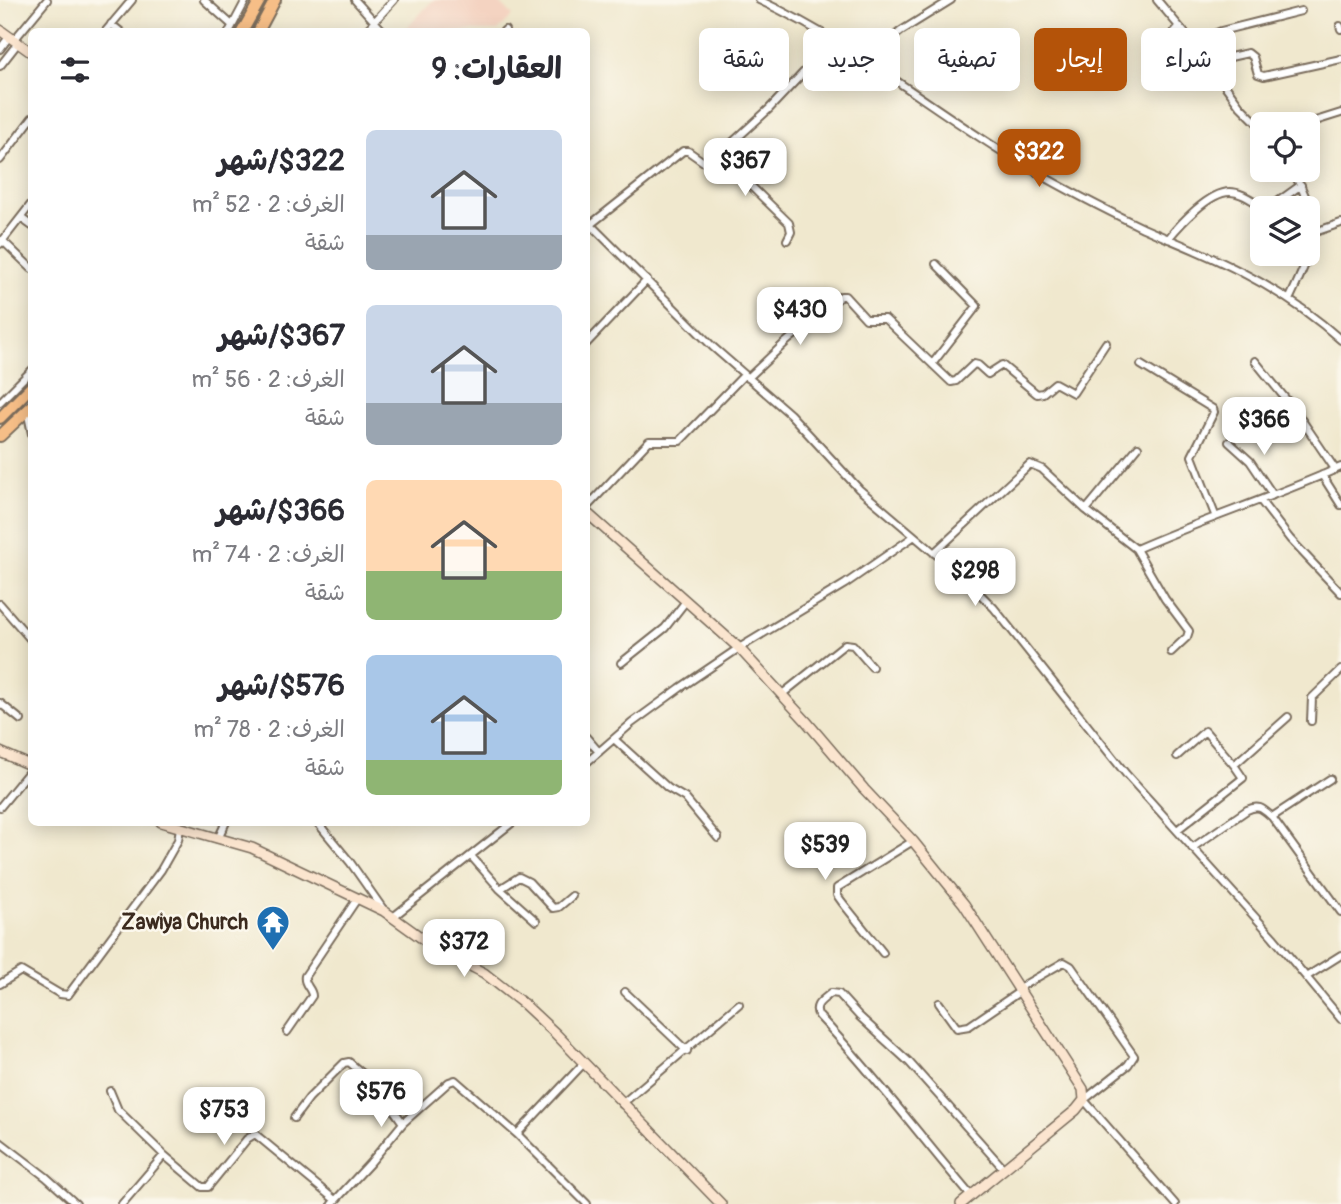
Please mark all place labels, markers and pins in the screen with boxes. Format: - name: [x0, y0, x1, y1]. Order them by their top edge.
- pin: $322: [998, 130, 1080, 189]
- pin: $367: [704, 138, 786, 198]
- pin: $430: [759, 288, 841, 347]
- pin: $366: [1223, 398, 1305, 457]
- pin: $298: [934, 548, 1016, 608]
- pin: $539: [784, 822, 866, 882]
- temple icon: Zawiya Church: [254, 903, 292, 952]
- place label: Zawiya Church: [121, 909, 248, 936]
- pin: $372: [423, 920, 505, 979]
- pin: $576: [340, 1070, 422, 1129]
- pin: $753: [183, 1088, 265, 1147]

